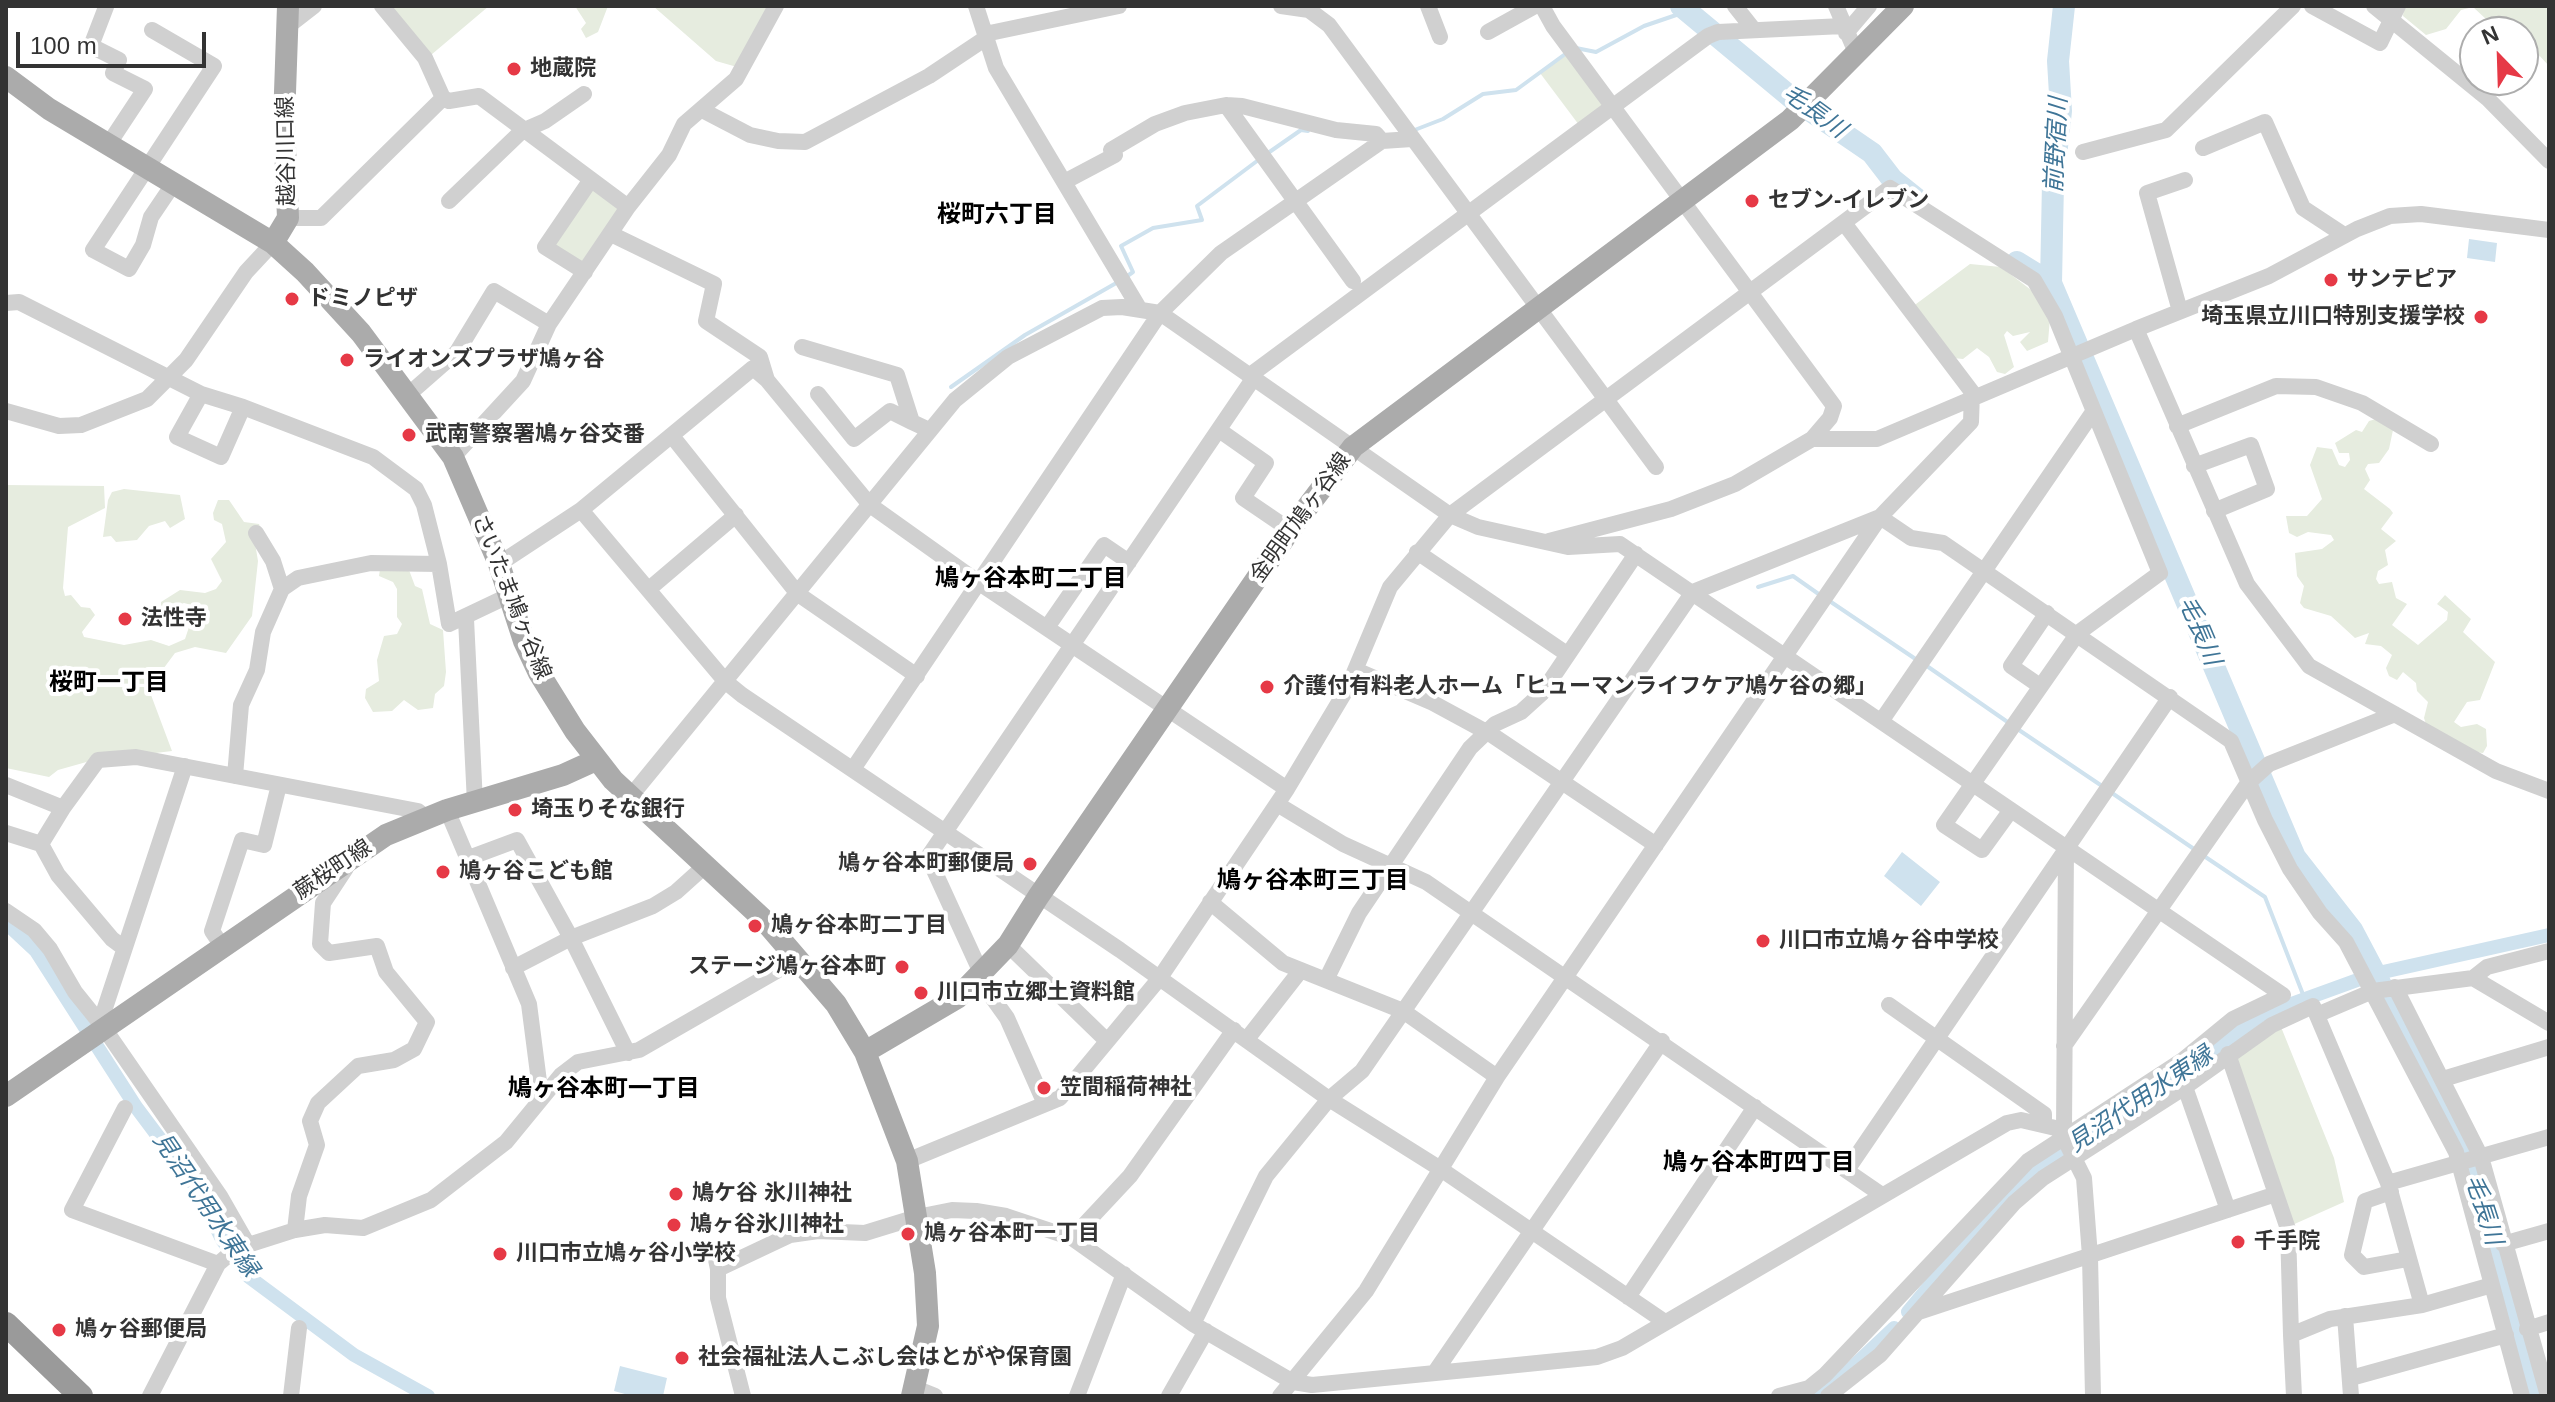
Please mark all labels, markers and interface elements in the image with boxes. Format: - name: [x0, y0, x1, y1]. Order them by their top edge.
- scale bar: [20, 16, 210, 66]
- north arrow: [2459, 16, 2539, 96]
- text: N: [2478, 21, 2502, 50]
- text: 100 m: [30, 32, 97, 59]
- place label: 地蔵院: [530, 56, 596, 82]
- marker: 地蔵院: [505, 60, 523, 78]
- water label: 毛長川: [1776, 79, 1852, 145]
- street label: 越谷川口線: [273, 96, 301, 206]
- water label: 前野宿川: [2040, 96, 2074, 194]
- place label: セブン-イレブン: [1768, 188, 1929, 214]
- marker: セブン-イレブン: [1743, 192, 1761, 210]
- district label: 桜町六丁目: [937, 201, 1057, 229]
- place label: サンテピア: [2347, 267, 2457, 293]
- marker: サンテピア: [2322, 271, 2340, 289]
- place label: ドミノピザ: [308, 286, 418, 312]
- marker: ドミノピザ: [283, 290, 301, 308]
- place label: 埼玉県立川口特別支援学校: [2201, 304, 2465, 330]
- marker: 埼玉県立川口特別支援学校: [2472, 308, 2490, 326]
- place label: ライオンズプラザ鳩ヶ谷: [363, 347, 605, 373]
- marker: ライオンズプラザ鳩ヶ谷: [338, 351, 356, 369]
- place label: 武南警察署鳩ヶ谷交番: [425, 422, 645, 448]
- marker: 武南警察署鳩ヶ谷交番: [400, 426, 418, 444]
- street label: 金明町鳩ヶ谷線: [1245, 448, 1357, 588]
- street label: さいたま鳩ヶ谷線: [466, 510, 556, 684]
- district label: 鳩ヶ谷本町二丁目: [935, 565, 1127, 593]
- water label: 毛長川: [2172, 592, 2226, 670]
- place label: 法性寺: [141, 606, 207, 632]
- marker: 法性寺: [116, 610, 134, 628]
- district label: 桜町一丁目: [49, 669, 169, 697]
- place label: 介護付有料老人ホーム「ヒューマンライフケア鳩ケ谷の郷」: [1283, 674, 1877, 700]
- marker: 介護付有料老人ホーム「ヒューマンライフケア鳩ケ谷の郷」: [1258, 678, 1276, 696]
- place label: 埼玉りそな銀行: [531, 797, 685, 823]
- marker: 埼玉りそな銀行: [506, 801, 524, 819]
- street label: 蕨桜町線: [289, 834, 377, 906]
- place label: 鳩ヶ谷本町郵便局: [838, 851, 1014, 877]
- marker: 鳩ヶ谷本町郵便局: [1021, 855, 1039, 873]
- place label: 鳩ヶ谷こども館: [459, 859, 613, 885]
- marker: 鳩ヶ谷こども館: [434, 863, 452, 881]
- district label: 鳩ヶ谷本町三丁目: [1217, 867, 1409, 895]
- place label: 鳩ヶ谷本町二丁目: [771, 913, 947, 939]
- marker: 鳩ヶ谷本町二丁目: [746, 917, 764, 935]
- place label: 川口市立鳩ヶ谷中学校: [1779, 928, 1999, 954]
- marker: 川口市立鳩ヶ谷中学校: [1754, 932, 1772, 950]
- place label: ステージ鳩ヶ谷本町: [688, 954, 886, 980]
- marker: ステージ鳩ヶ谷本町: [893, 958, 911, 976]
- place label: 川口市立郷土資料館: [937, 980, 1135, 1006]
- marker: 川口市立郷土資料館: [912, 984, 930, 1002]
- water label: 見沼代用水東縁: [2063, 1041, 2219, 1159]
- district label: 鳩ヶ谷本町一丁目: [508, 1075, 700, 1103]
- place label: 笠間稲荷神社: [1060, 1075, 1192, 1101]
- marker: 笠間稲荷神社: [1035, 1079, 1053, 1097]
- water label: 見沼代用水東縁: [146, 1127, 264, 1283]
- district label: 鳩ヶ谷本町四丁目: [1663, 1149, 1855, 1177]
- water label: 毛長川: [2458, 1171, 2508, 1249]
- place label: 鳩ケ谷 氷川神社: [692, 1181, 852, 1207]
- marker: 鳩ケ谷 氷川神社: [667, 1185, 685, 1203]
- place label: 鳩ヶ谷氷川神社: [690, 1212, 844, 1238]
- marker: 鳩ヶ谷氷川神社: [665, 1216, 683, 1234]
- place label: 鳩ヶ谷本町一丁目: [924, 1221, 1100, 1247]
- marker: 鳩ヶ谷本町一丁目: [899, 1225, 917, 1243]
- place label: 千手院: [2254, 1229, 2320, 1255]
- marker: 千手院: [2229, 1233, 2247, 1251]
- place label: 川口市立鳩ヶ谷小学校: [516, 1241, 736, 1267]
- marker: 川口市立鳩ヶ谷小学校: [491, 1245, 509, 1263]
- place label: 鳩ヶ谷郵便局: [75, 1317, 207, 1343]
- marker: 鳩ヶ谷郵便局: [50, 1321, 68, 1339]
- place label: 社会福祉法人こぶし会はとがや保育園: [698, 1345, 1072, 1371]
- marker: 社会福祉法人こぶし会はとがや保育園: [673, 1349, 691, 1367]

